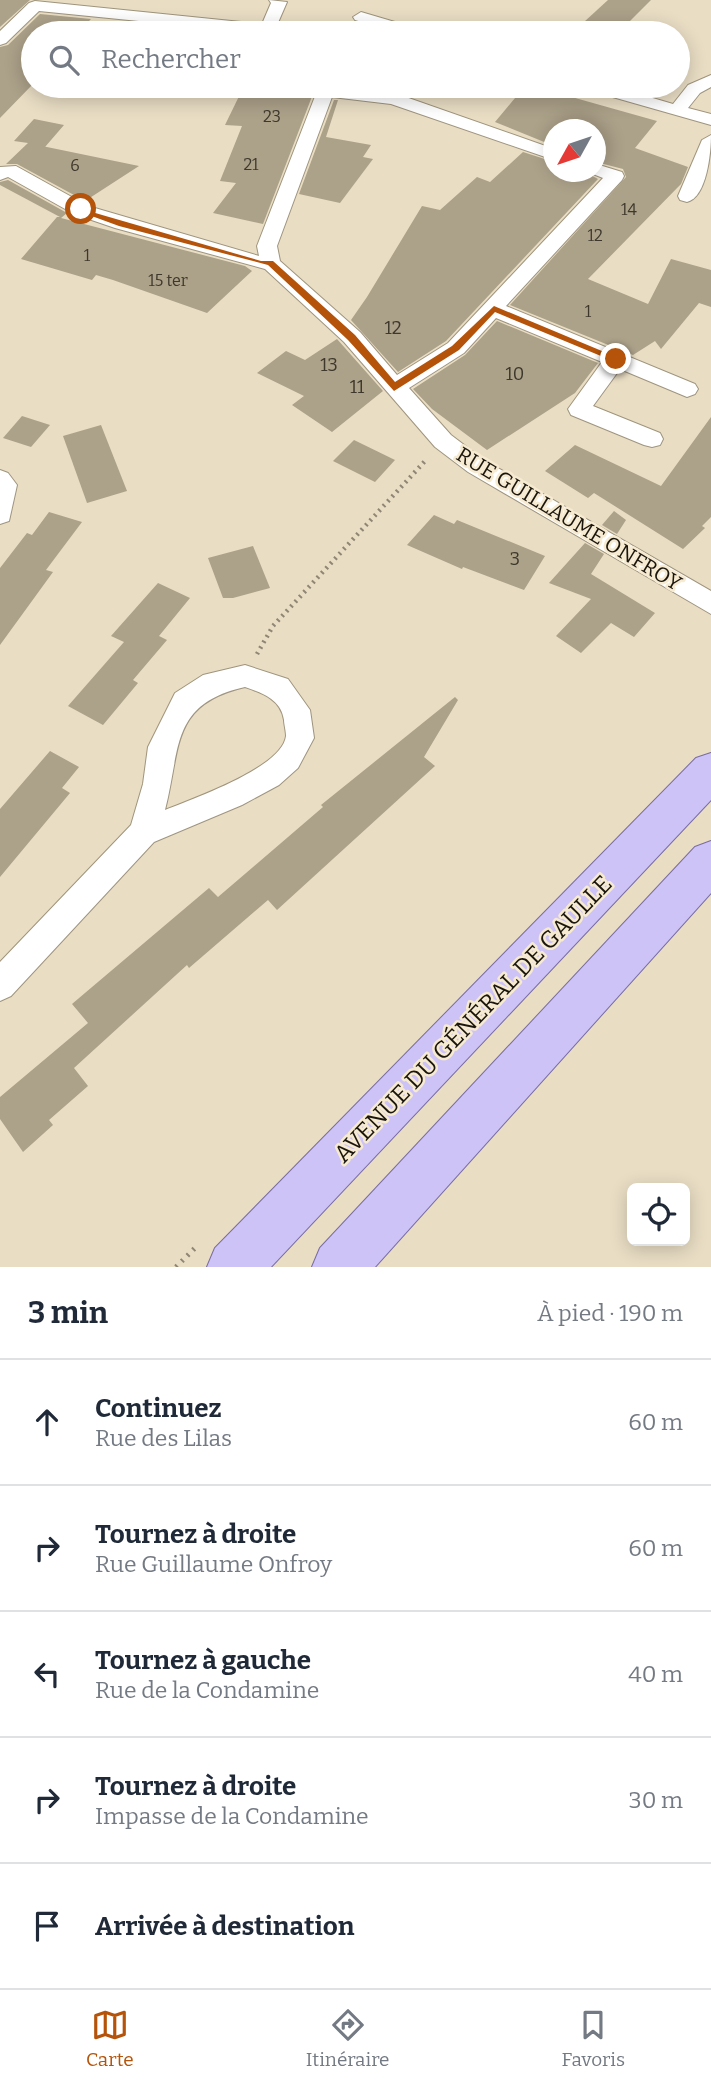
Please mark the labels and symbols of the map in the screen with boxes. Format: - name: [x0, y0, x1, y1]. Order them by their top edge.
- house number: 23: [263, 107, 281, 126]
- north arrow: [543, 119, 606, 182]
- house number: 21: [243, 155, 259, 174]
- house number: 6: [70, 156, 80, 175]
- route start: [65, 193, 96, 224]
- house number: 14: [621, 200, 638, 219]
- house number: 12: [587, 226, 603, 245]
- house number: 1: [84, 246, 91, 265]
- house number: 15 ter: [148, 271, 188, 290]
- house number: 1: [585, 302, 592, 321]
- house number: 12: [384, 317, 402, 339]
- route end: [600, 343, 631, 374]
- house number: 13: [320, 354, 338, 376]
- house number: 10: [506, 363, 524, 385]
- house number: 11: [350, 376, 365, 398]
- street label: RUE GUILLAUME ONFROY: [452, 441, 687, 597]
- house number: 3: [510, 548, 520, 570]
- street label: AVENUE DU GÉNÉRAL DE GAULLE: [328, 869, 618, 1168]

